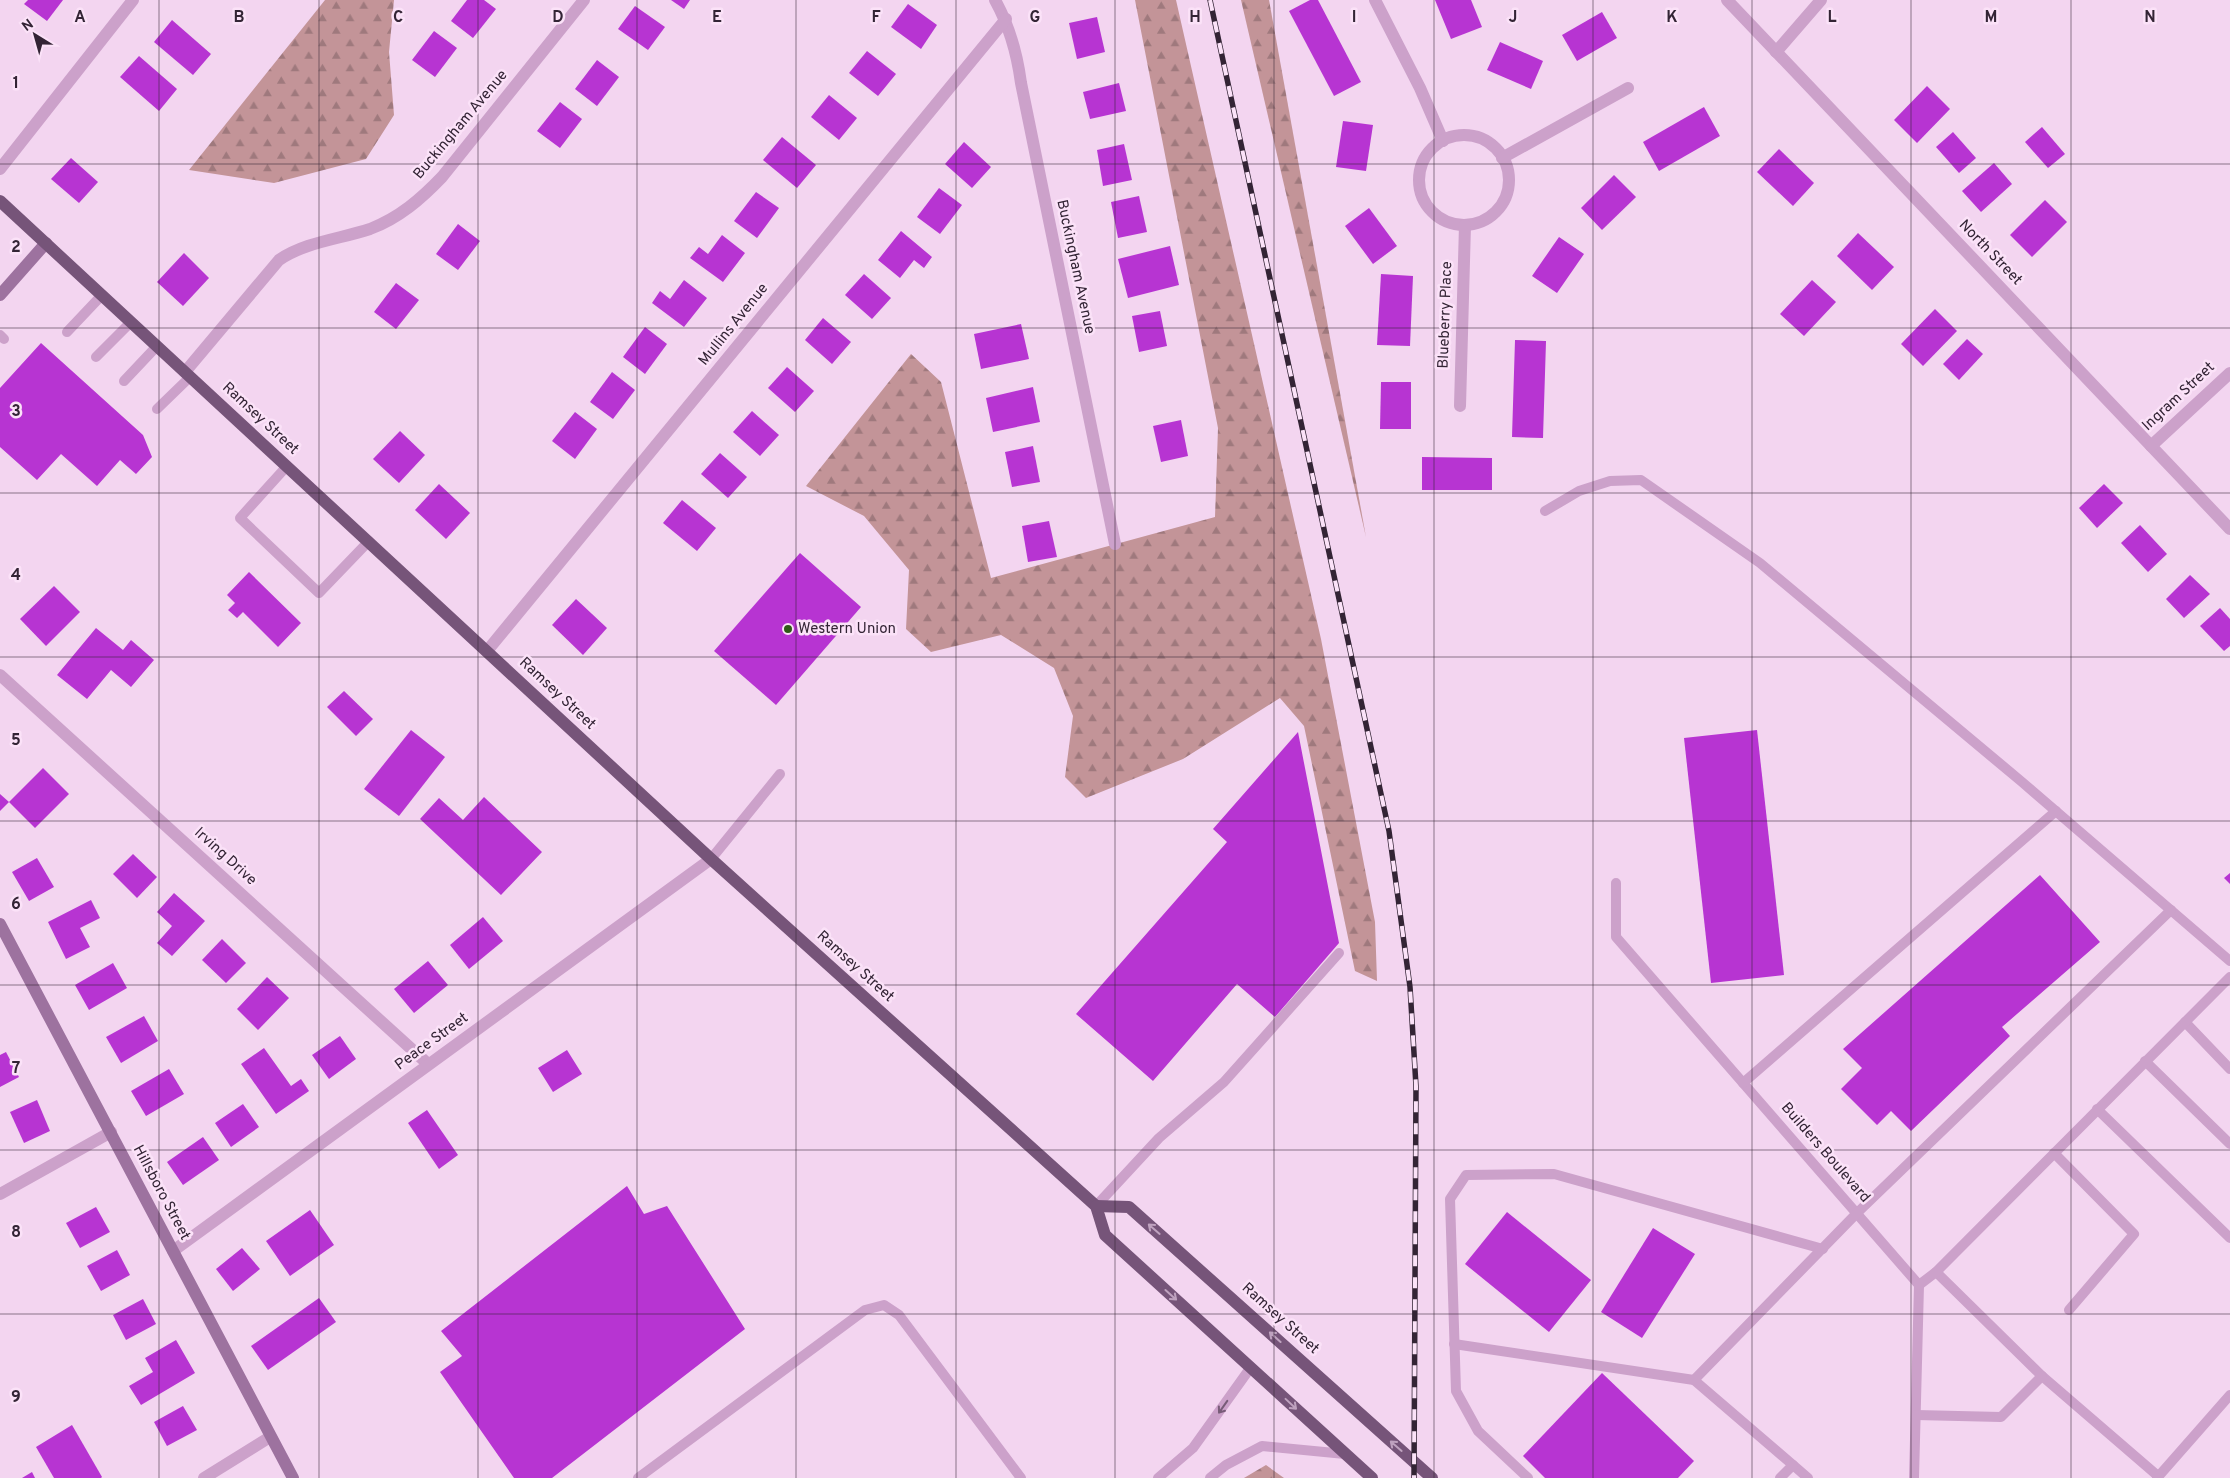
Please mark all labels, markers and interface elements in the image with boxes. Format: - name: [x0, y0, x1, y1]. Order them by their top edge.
- text: A: [74, 8, 86, 28]
- text: B: [233, 8, 245, 28]
- text: C: [393, 8, 403, 28]
- text: D: [552, 8, 564, 28]
- text: E: [712, 8, 722, 28]
- text: F: [871, 8, 881, 28]
- text: G: [1030, 8, 1040, 28]
- text: H: [1189, 8, 1201, 28]
- text: I: [1352, 8, 1356, 28]
- text: J: [1509, 8, 1517, 28]
- text: K: [1666, 8, 1678, 28]
- text: L: [1827, 8, 1837, 28]
- text: M: [1985, 8, 1997, 28]
- text: N: [2144, 8, 2156, 28]
- north arrow: [10, 10, 60, 60]
- text: N: [19, 16, 37, 36]
- street label: Buckingham Avenue: [410, 66, 512, 184]
- text: 1: [13, 74, 19, 94]
- street label: Buckingham Avenue: [1051, 198, 1099, 336]
- street label: North Street: [1954, 216, 2026, 290]
- text: 2: [11, 238, 21, 258]
- street label: Blueberry Place: [1435, 261, 1457, 369]
- street label: Mullins Avenue: [695, 280, 773, 370]
- street label: Ingram Street: [2139, 358, 2219, 436]
- street label: Ramsey Street: [218, 379, 302, 459]
- text: 3: [11, 402, 21, 422]
- text: 4: [11, 566, 21, 586]
- place label: Western Union: [798, 620, 896, 639]
- marker: Western Union: [782, 623, 794, 635]
- street label: Ramsey Street: [515, 654, 599, 734]
- text: 5: [11, 731, 21, 751]
- street label: Irving Drive: [190, 824, 260, 890]
- text: 6: [11, 895, 21, 915]
- street label: Ramsey Street: [812, 927, 898, 1007]
- street label: Peace Street: [392, 1009, 472, 1075]
- text: 7: [12, 1059, 20, 1079]
- street label: Builders Boulevard: [1776, 1099, 1874, 1207]
- street label: Hillsboro Street: [128, 1142, 194, 1244]
- text: 8: [11, 1223, 21, 1243]
- one-way arrow: [1147, 1223, 1160, 1235]
- street label: Ramsey Street: [1237, 1279, 1323, 1359]
- one-way arrow: [1164, 1289, 1177, 1300]
- one-way arrow: [1269, 1331, 1282, 1343]
- text: 9: [11, 1388, 21, 1408]
- one-way arrow: [1284, 1398, 1297, 1410]
- one-way arrow: [1217, 1400, 1228, 1413]
- one-way arrow: [1390, 1440, 1403, 1451]

